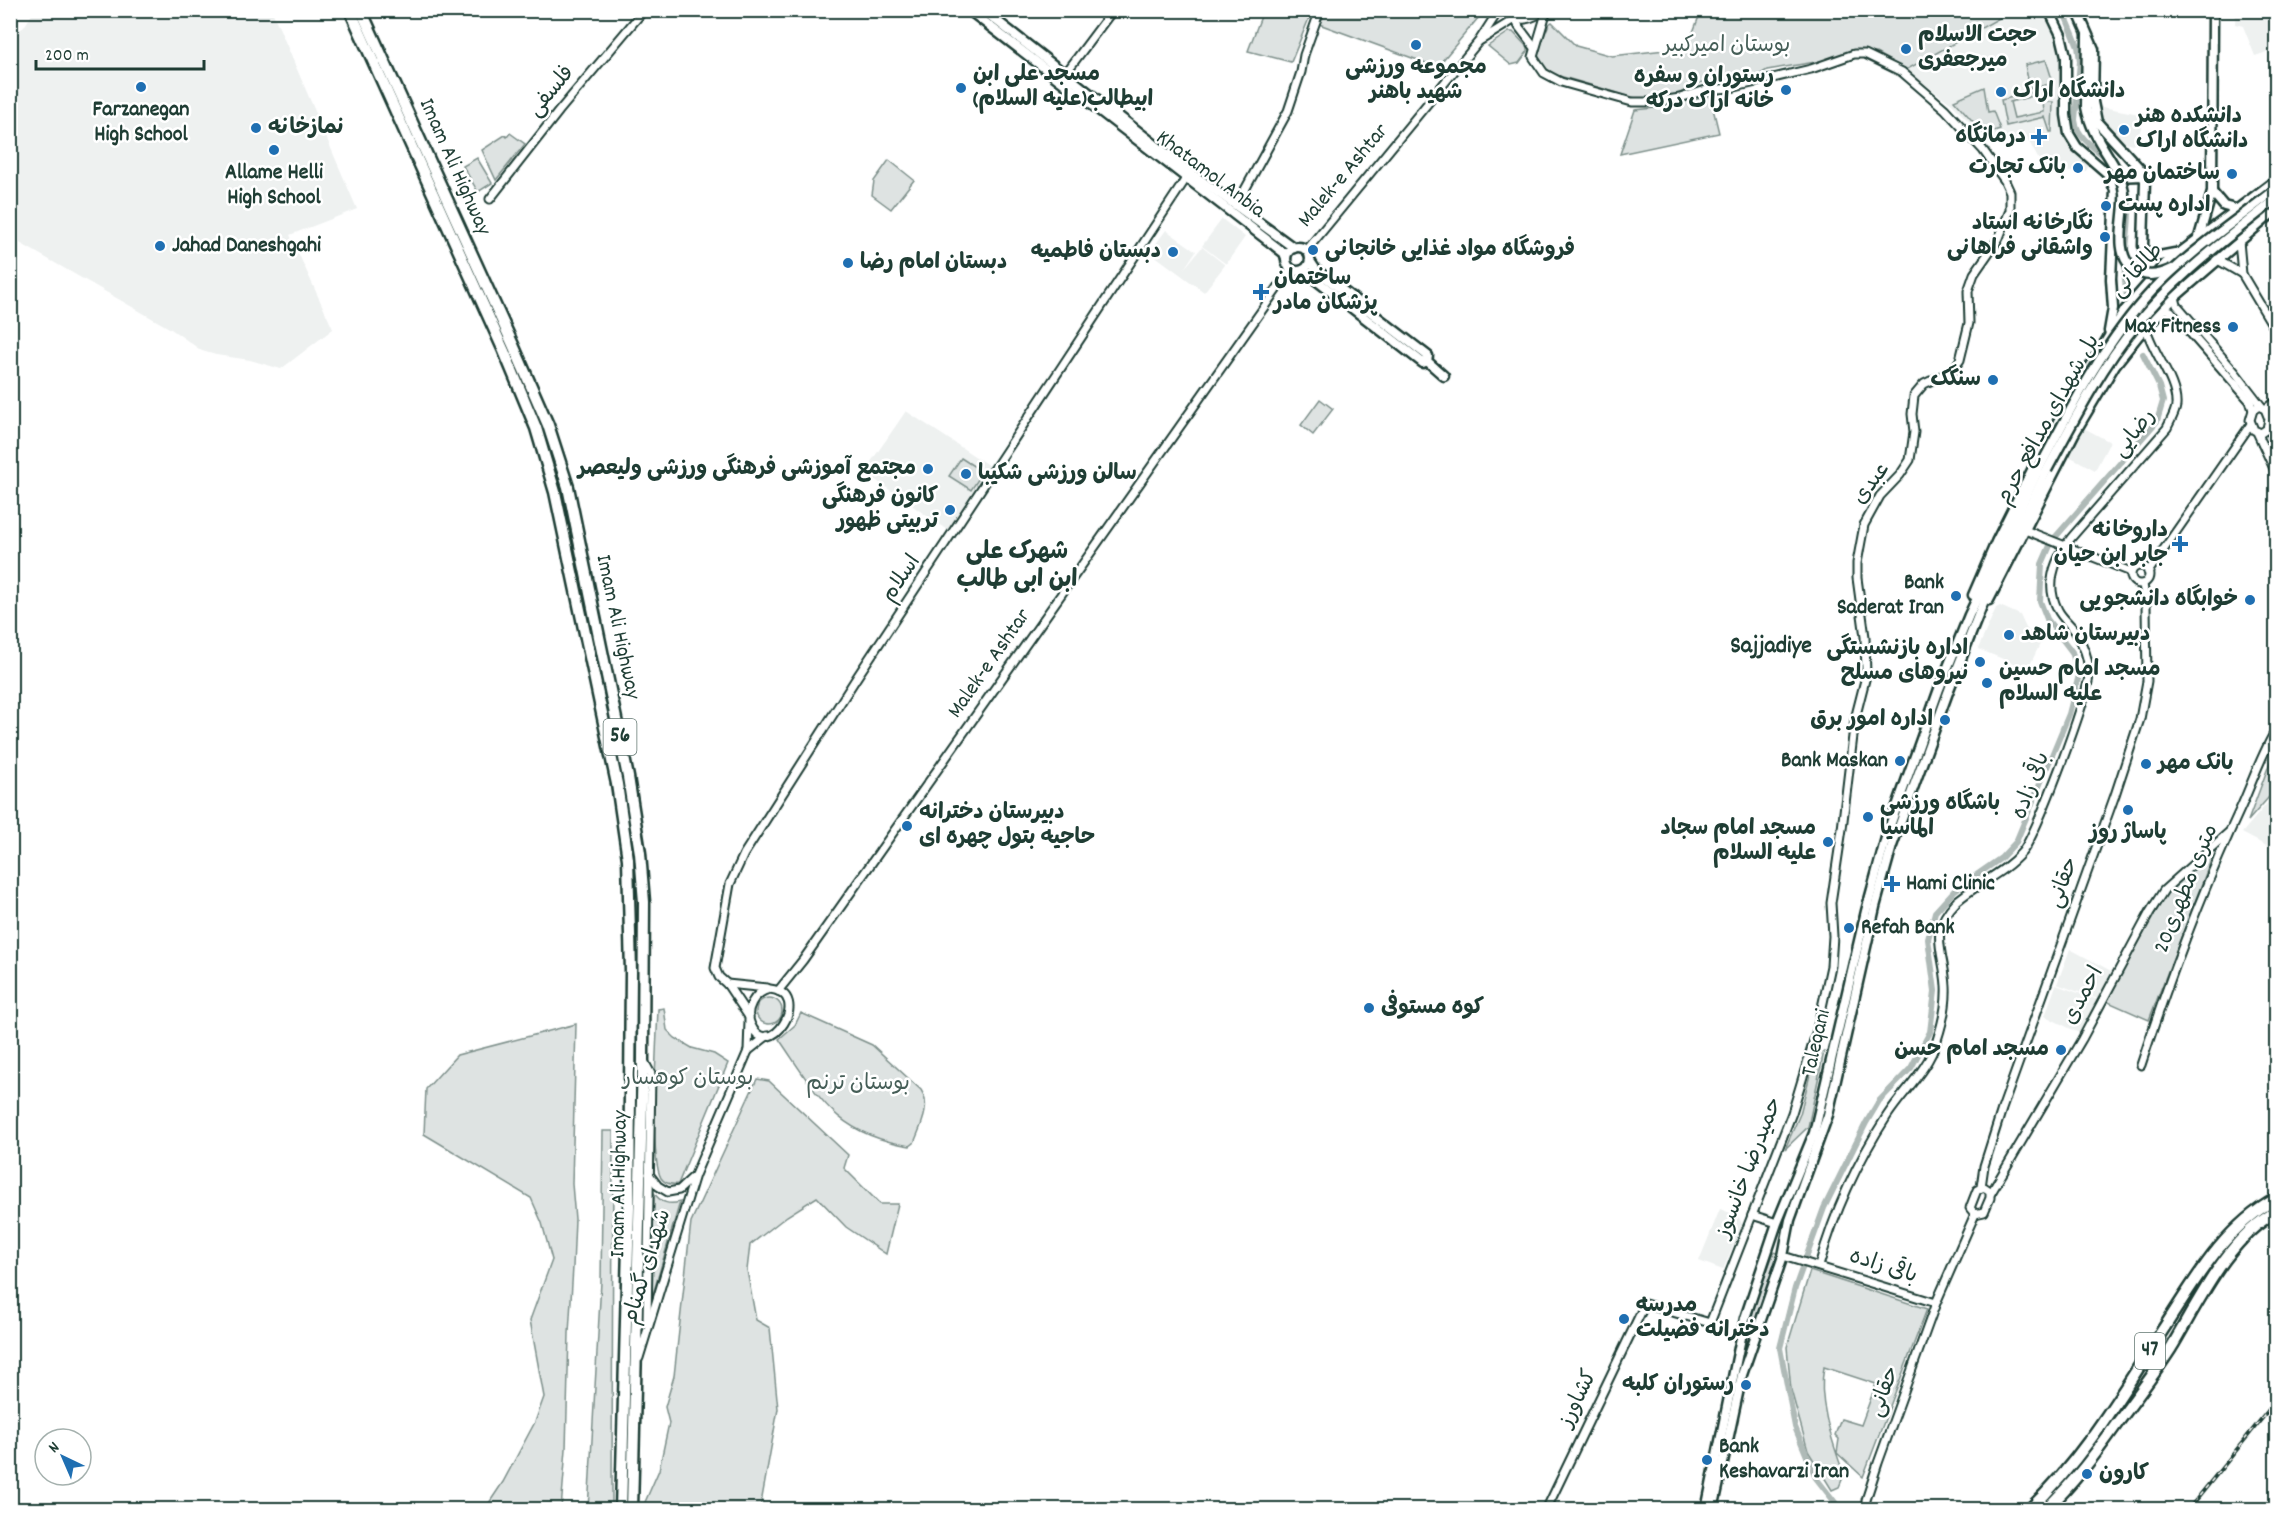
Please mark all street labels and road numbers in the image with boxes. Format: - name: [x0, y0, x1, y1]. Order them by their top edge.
- street label: فلسفی: [521, 59, 583, 125]
- street label: Imam Ali Highway: [410, 93, 499, 241]
- street label: Malek-e Ashtar: [1291, 117, 1397, 235]
- street label: Khatamol Anbia: [1149, 123, 1272, 227]
- street label: طالقانی: [2104, 237, 2172, 305]
- street label: پل شهدای مدافع حرم: [1989, 329, 2109, 511]
- street label: رضایی: [2106, 403, 2164, 465]
- street label: عبدی: [1846, 456, 1898, 512]
- street label: اسلام: [875, 549, 929, 609]
- street label: Imam Ali Highway: [587, 552, 648, 703]
- street label: Malek-e Ashtar: [941, 602, 1040, 725]
- road number: 56: [604, 719, 636, 755]
- street label: باقی زاده: [2004, 747, 2059, 824]
- street label: 20متری مطهری: [2147, 820, 2227, 958]
- street label: حقانی: [2040, 853, 2088, 913]
- street label: احمدی: [2056, 961, 2112, 1031]
- street label: Taleqani: [1794, 1006, 1840, 1080]
- street label: حمیدرضا خانسوز: [1708, 1093, 1791, 1245]
- street label: Imam Ali Highway: [603, 1109, 637, 1258]
- street label: شهدای گمنام: [616, 1206, 680, 1328]
- street label: باقی زاده: [1845, 1240, 1921, 1293]
- road number: 47: [2135, 1333, 2165, 1369]
- street label: حقانی: [1861, 1362, 1909, 1422]
- street label: کشاورز: [1551, 1365, 1606, 1435]

